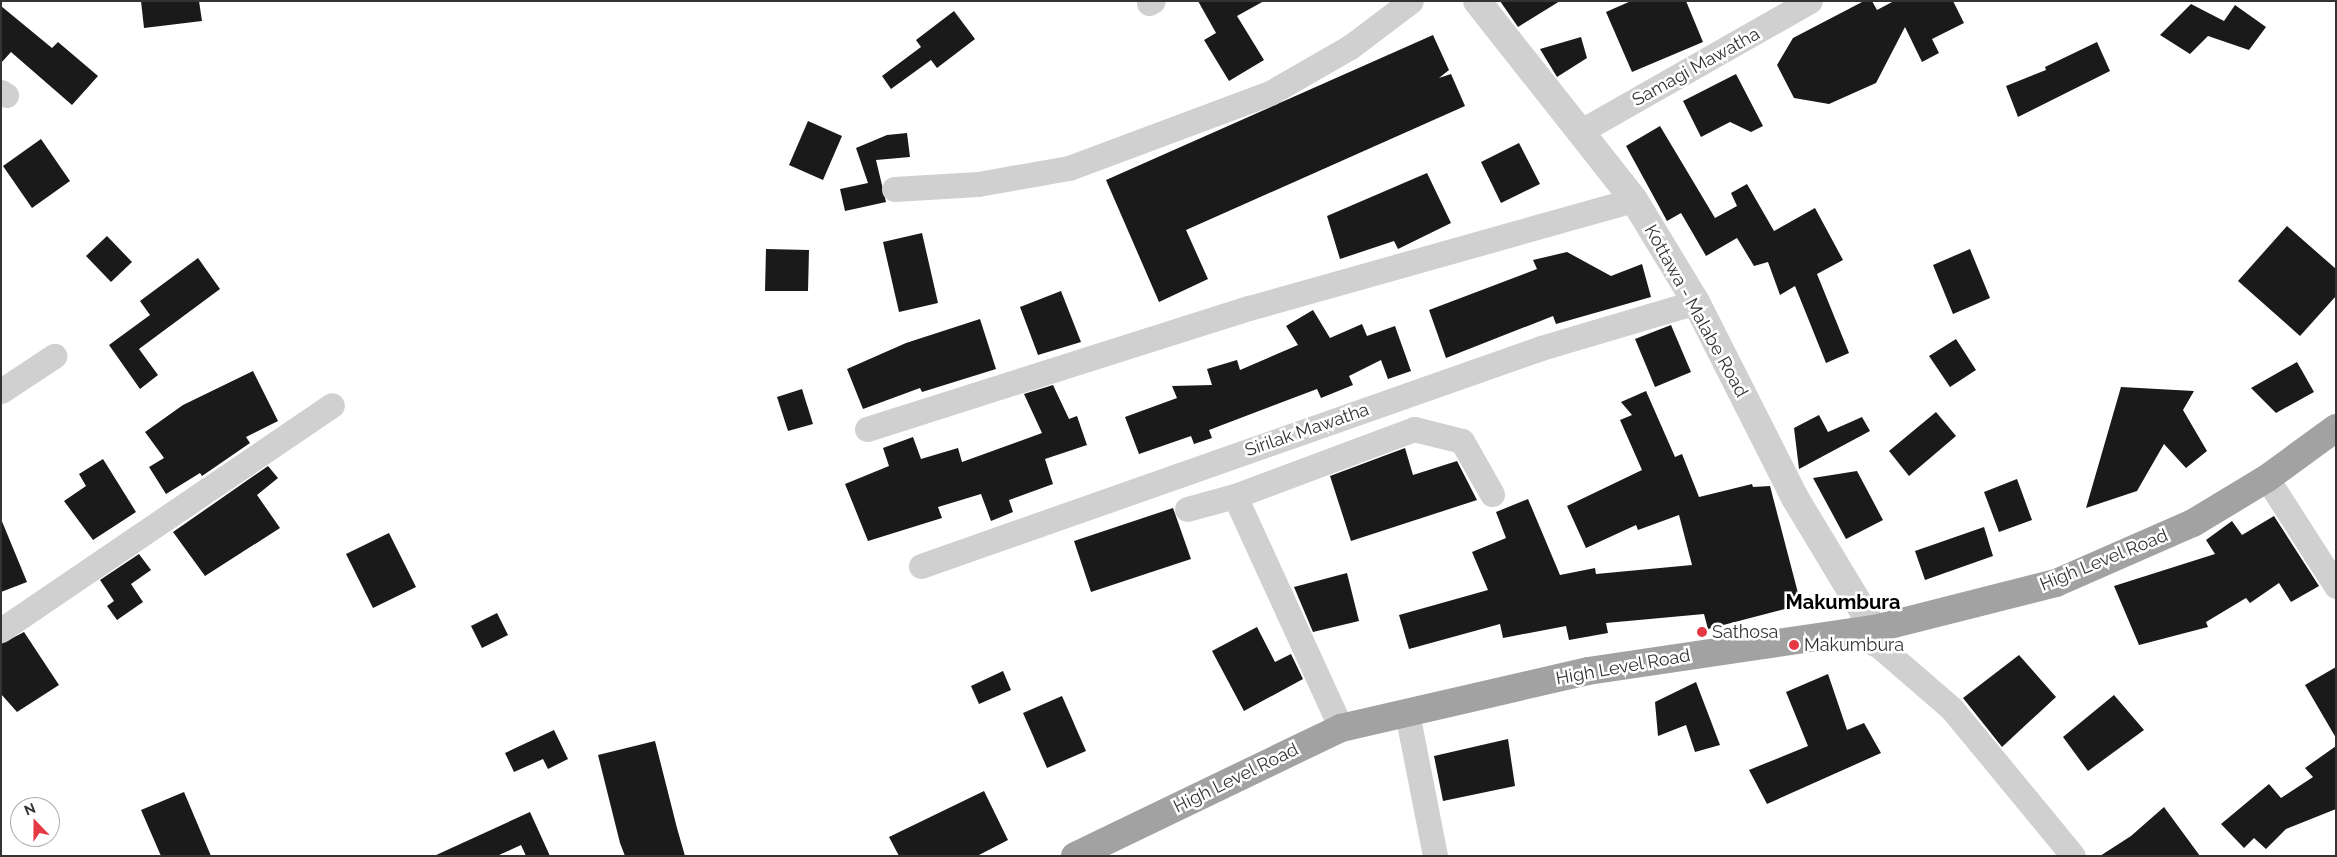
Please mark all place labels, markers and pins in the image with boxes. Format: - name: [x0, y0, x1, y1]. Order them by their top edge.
- place label: Sathosa: [1712, 621, 1778, 643]
- marker: Sathosa: [1696, 626, 1708, 638]
- place label: Makumbura: [1804, 634, 1904, 656]
- marker: Makumbura: [1788, 639, 1800, 651]

